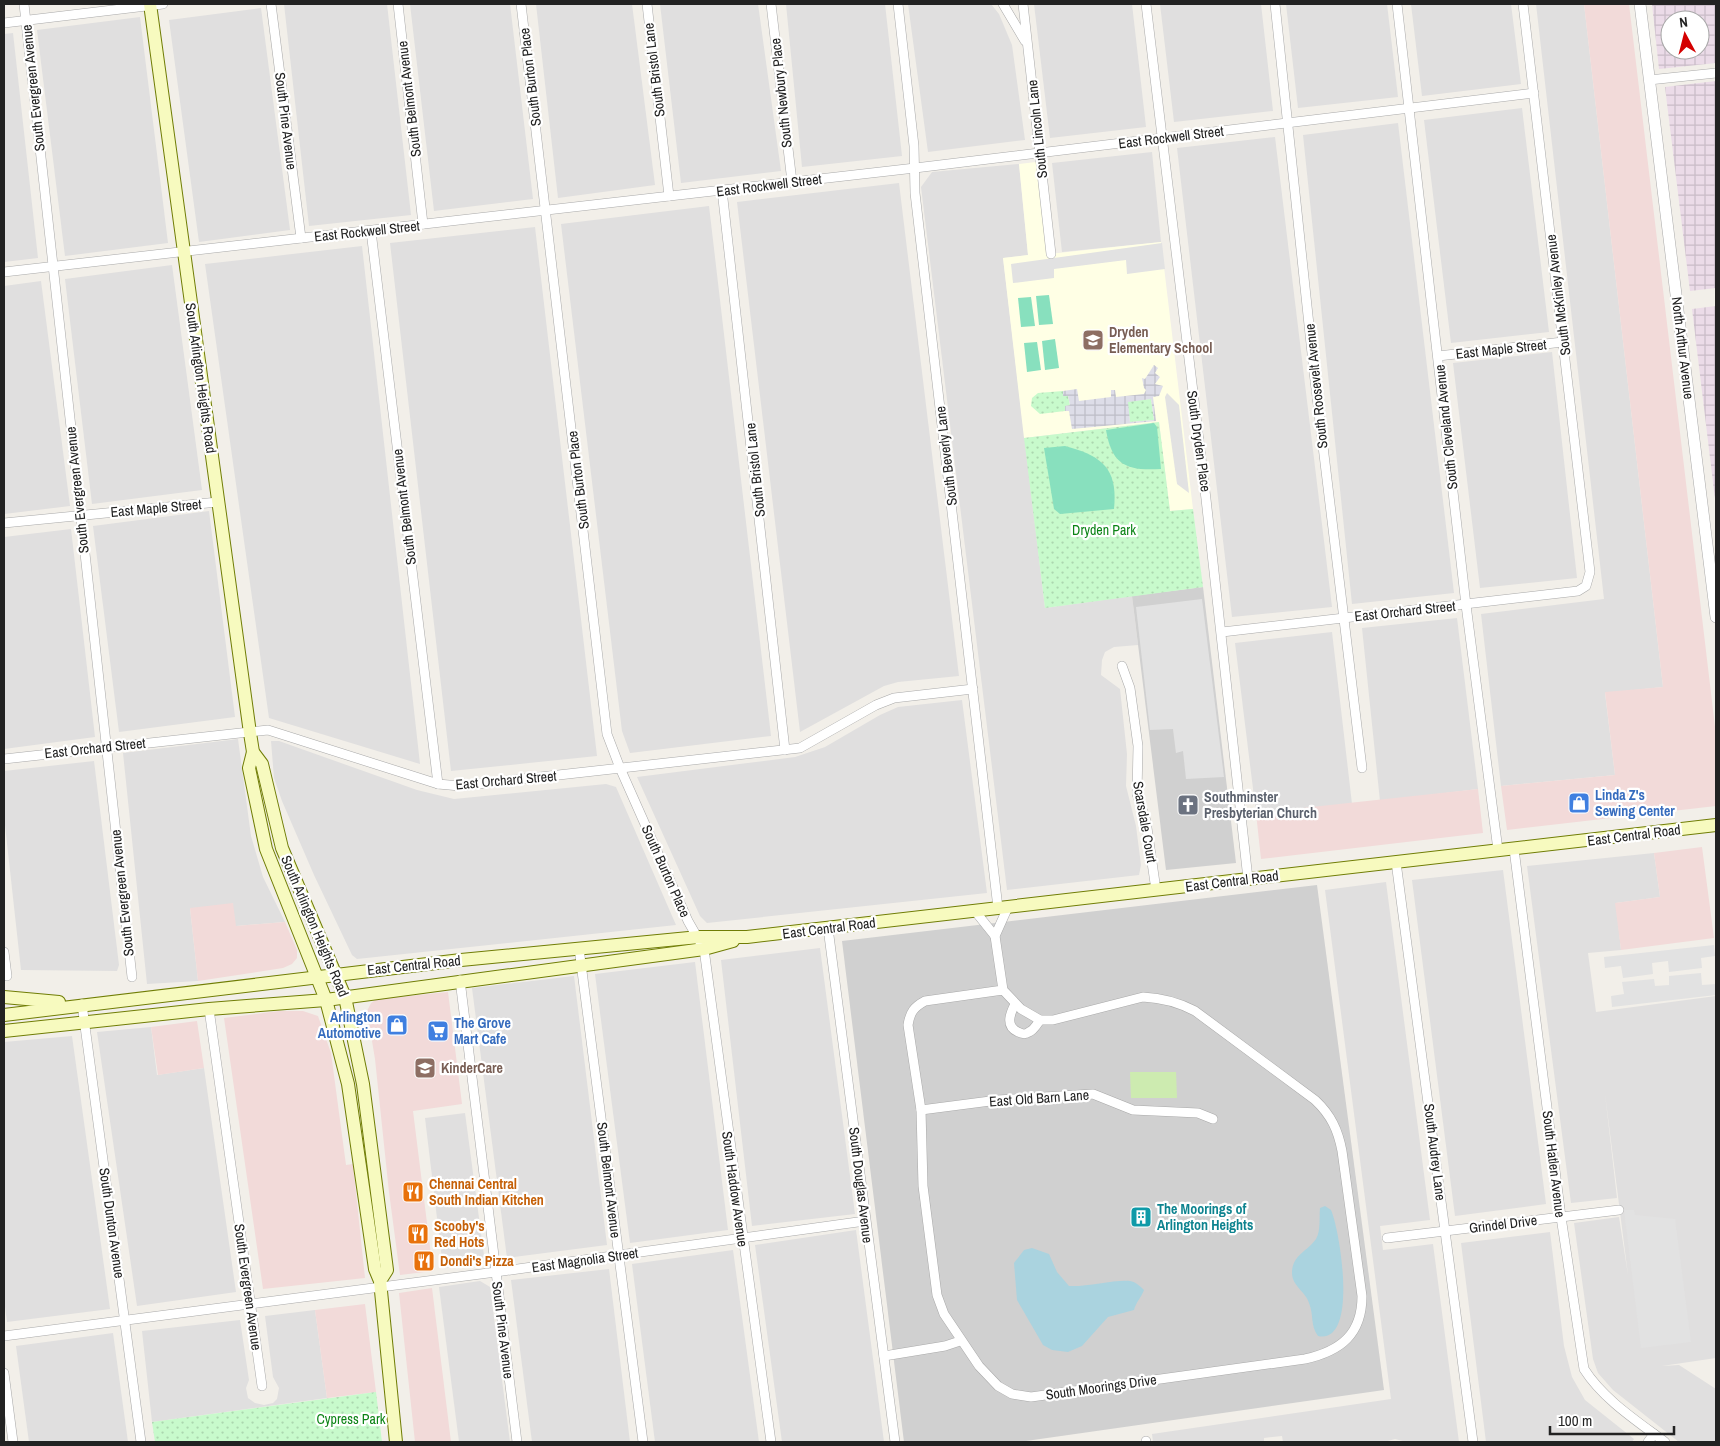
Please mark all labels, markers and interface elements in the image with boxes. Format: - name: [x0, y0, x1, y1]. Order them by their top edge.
- north arrow: [1660, 10, 1710, 60]
- text: N: [1678, 13, 1689, 32]
- street label: South Bristol Lane: [639, 22, 669, 118]
- street label: South Evergreen Avenue: [17, 24, 49, 152]
- street label: South Burton Place: [515, 27, 545, 127]
- street label: South Newbury Place: [766, 37, 796, 149]
- street label: South Belmont Avenue: [393, 40, 425, 158]
- street label: South Pine Avenue: [271, 71, 301, 171]
- street label: South Lincoln Lane: [1023, 79, 1051, 179]
- street label: East Rockwell Street: [1117, 122, 1225, 152]
- street label: East Rockwell Street: [715, 170, 823, 200]
- street label: East Rockwell Street: [313, 217, 421, 245]
- street label: South McKinley Avenue: [1542, 234, 1574, 356]
- street label: North Arthur Avenue: [1668, 296, 1698, 400]
- street label: South Arlington Heights Road: [182, 302, 220, 454]
- place label: Dryden Elementary School: [1109, 323, 1212, 357]
- street label: South Roosevelt Avenue: [1300, 323, 1332, 449]
- school or university icon: Dryden Elementary School: [1081, 328, 1105, 352]
- street label: East Maple Street: [1455, 335, 1547, 363]
- street label: South Cleveland Avenue: [1430, 364, 1462, 490]
- street label: South Dryden Place: [1183, 389, 1215, 493]
- street label: South Beverly Lane: [931, 405, 961, 507]
- street label: South Bristol Lane: [741, 422, 769, 518]
- street label: South Evergreen Avenue: [61, 426, 93, 554]
- street label: South Burton Place: [563, 430, 593, 530]
- street label: South Belmont Avenue: [388, 448, 420, 566]
- street label: East Maple Street: [110, 495, 202, 521]
- park label: Dryden Park: [1072, 521, 1136, 539]
- street label: East Orchard Street: [1354, 597, 1456, 625]
- street label: East Orchard Street: [44, 734, 146, 762]
- street label: East Orchard Street: [455, 767, 557, 793]
- street label: Scarsdale Court: [1129, 780, 1161, 864]
- place label: Linda Z's Sewing Center: [1595, 786, 1675, 820]
- place label: Southminster Presbyterian Church: [1204, 788, 1317, 822]
- shop icon: Linda Z's Sewing Center: [1567, 791, 1591, 815]
- church icon: Southminster Presbyterian Church: [1176, 793, 1200, 817]
- street label: East Central Road: [1586, 820, 1682, 850]
- street label: South Burton Place: [638, 822, 694, 920]
- street label: South Evergreen Avenue: [106, 829, 138, 957]
- street label: South Arlington Heights Road: [277, 853, 353, 999]
- street label: East Central Road: [1184, 866, 1280, 896]
- street label: East Central Road: [781, 913, 877, 943]
- street label: East Central Road: [366, 951, 462, 979]
- place label: Arlington Automotive: [318, 1008, 381, 1042]
- shop icon: Arlington Automotive: [385, 1013, 409, 1037]
- place label: The Grove Mart Cafe: [454, 1014, 511, 1048]
- supermarket icon: The Grove Mart Cafe: [426, 1019, 450, 1043]
- school or university icon: KinderCare: [413, 1056, 437, 1080]
- place label: KinderCare: [441, 1059, 503, 1077]
- street label: East Old Barn Lane: [988, 1086, 1090, 1110]
- street label: South Audrey Lane: [1420, 1102, 1450, 1202]
- street label: South Hatlen Avenue: [1539, 1109, 1569, 1219]
- street label: South Belmont Avenue: [593, 1121, 625, 1239]
- street label: South Douglas Avenue: [845, 1126, 877, 1244]
- street label: South Haddow Avenue: [718, 1130, 752, 1248]
- street label: South Dunton Avenue: [95, 1167, 129, 1279]
- place label: Chennai Central South Indian Kitchen: [429, 1175, 544, 1209]
- restaurant icon: Chennai Central South Indian Kitchen: [401, 1180, 425, 1204]
- place label: The Moorings of Arlington Heights: [1157, 1200, 1253, 1234]
- building icon: The Moorings of Arlington Heights: [1129, 1205, 1153, 1229]
- street label: Grindel Drive: [1468, 1211, 1538, 1237]
- place label: Scooby's Red Hots: [434, 1217, 485, 1251]
- restaurant icon: Scooby's Red Hots: [406, 1222, 430, 1246]
- street label: South Evergreen Avenue: [230, 1223, 266, 1351]
- street label: East Magnolia Street: [531, 1244, 639, 1276]
- restaurant icon: Dondi's Pizza: [412, 1249, 436, 1273]
- place label: Dondi's Pizza: [440, 1252, 514, 1270]
- street label: South Pine Avenue: [488, 1280, 518, 1380]
- street label: South Moorings Drive: [1044, 1370, 1158, 1404]
- scale bar: [1550, 1404, 1674, 1436]
- park label: Cypress Park: [317, 1410, 386, 1428]
- text: 100 m: [1558, 1410, 1592, 1431]

